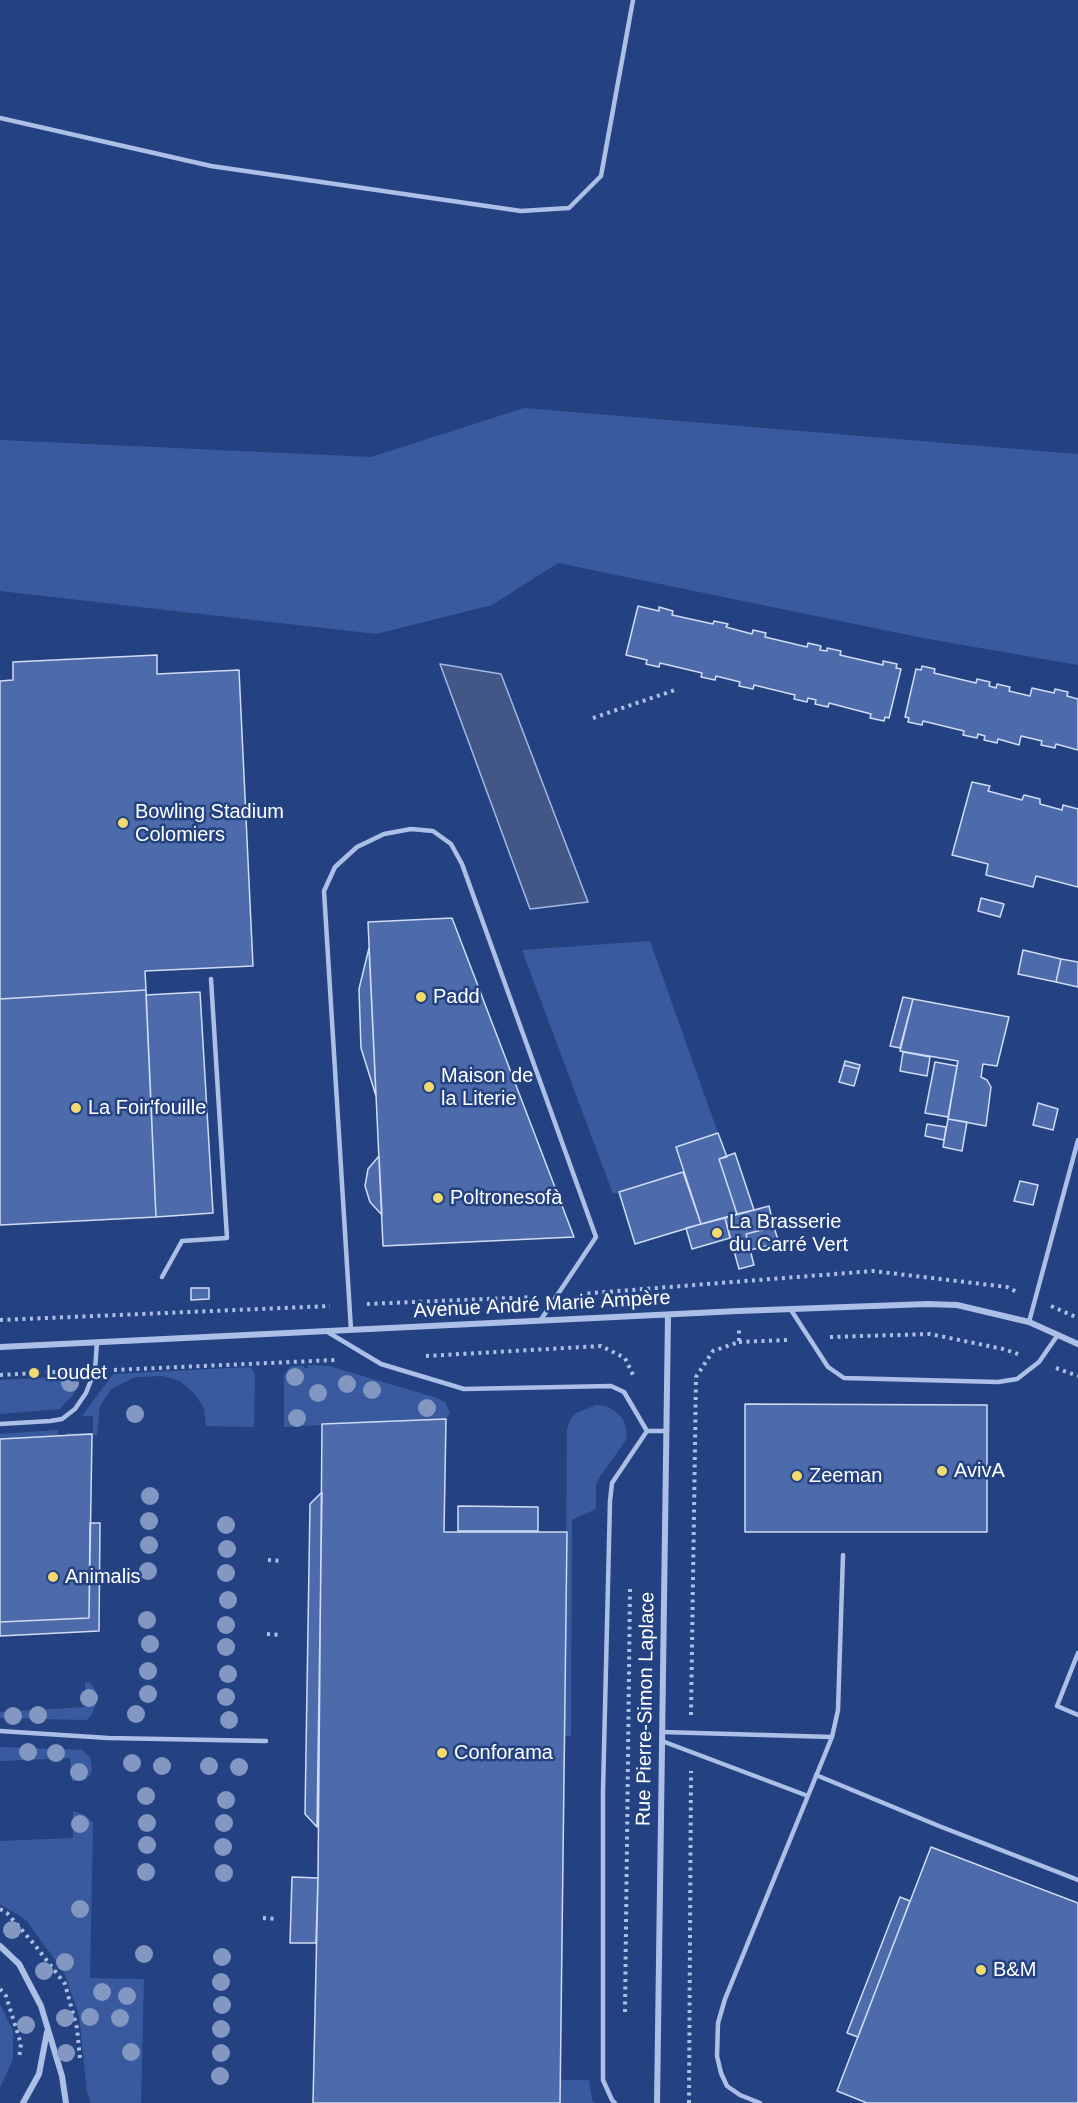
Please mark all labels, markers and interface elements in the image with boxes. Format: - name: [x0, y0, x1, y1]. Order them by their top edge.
- place label: Bowling Stadium Colomiers: [135, 800, 284, 847]
- marker: Bowling Stadium Colomiers: [116, 816, 130, 830]
- place label: Padd: [433, 985, 480, 1009]
- marker: Padd: [414, 990, 428, 1004]
- place label: Maison de la Literie: [441, 1064, 533, 1111]
- marker: Maison de la Literie: [422, 1080, 436, 1094]
- place label: La Foir'fouille: [88, 1096, 206, 1120]
- marker: La Foir'fouille: [69, 1101, 83, 1115]
- place label: Poltronesofà: [450, 1186, 562, 1210]
- marker: Poltronesofà: [431, 1191, 445, 1205]
- place label: La Brasserie du Carré Vert: [729, 1210, 848, 1257]
- marker: La Brasserie du Carré Vert: [710, 1226, 724, 1240]
- street label: Avenue André Marie Ampère: [413, 1286, 671, 1324]
- place label: Loudet: [46, 1361, 107, 1385]
- marker: Loudet: [27, 1366, 41, 1380]
- place label: AvivA: [954, 1459, 1005, 1483]
- place label: Zeeman: [809, 1464, 882, 1488]
- marker: AvivA: [935, 1464, 949, 1478]
- marker: Zeeman: [790, 1469, 804, 1483]
- place label: Animalis: [65, 1565, 141, 1589]
- marker: Animalis: [46, 1570, 60, 1584]
- street label: Rue Pierre-Simon Laplace: [632, 1592, 660, 1826]
- place label: Conforama: [454, 1741, 553, 1765]
- marker: Conforama: [435, 1746, 449, 1760]
- place label: B&M: [993, 1958, 1036, 1982]
- marker: B&M: [974, 1963, 988, 1977]

